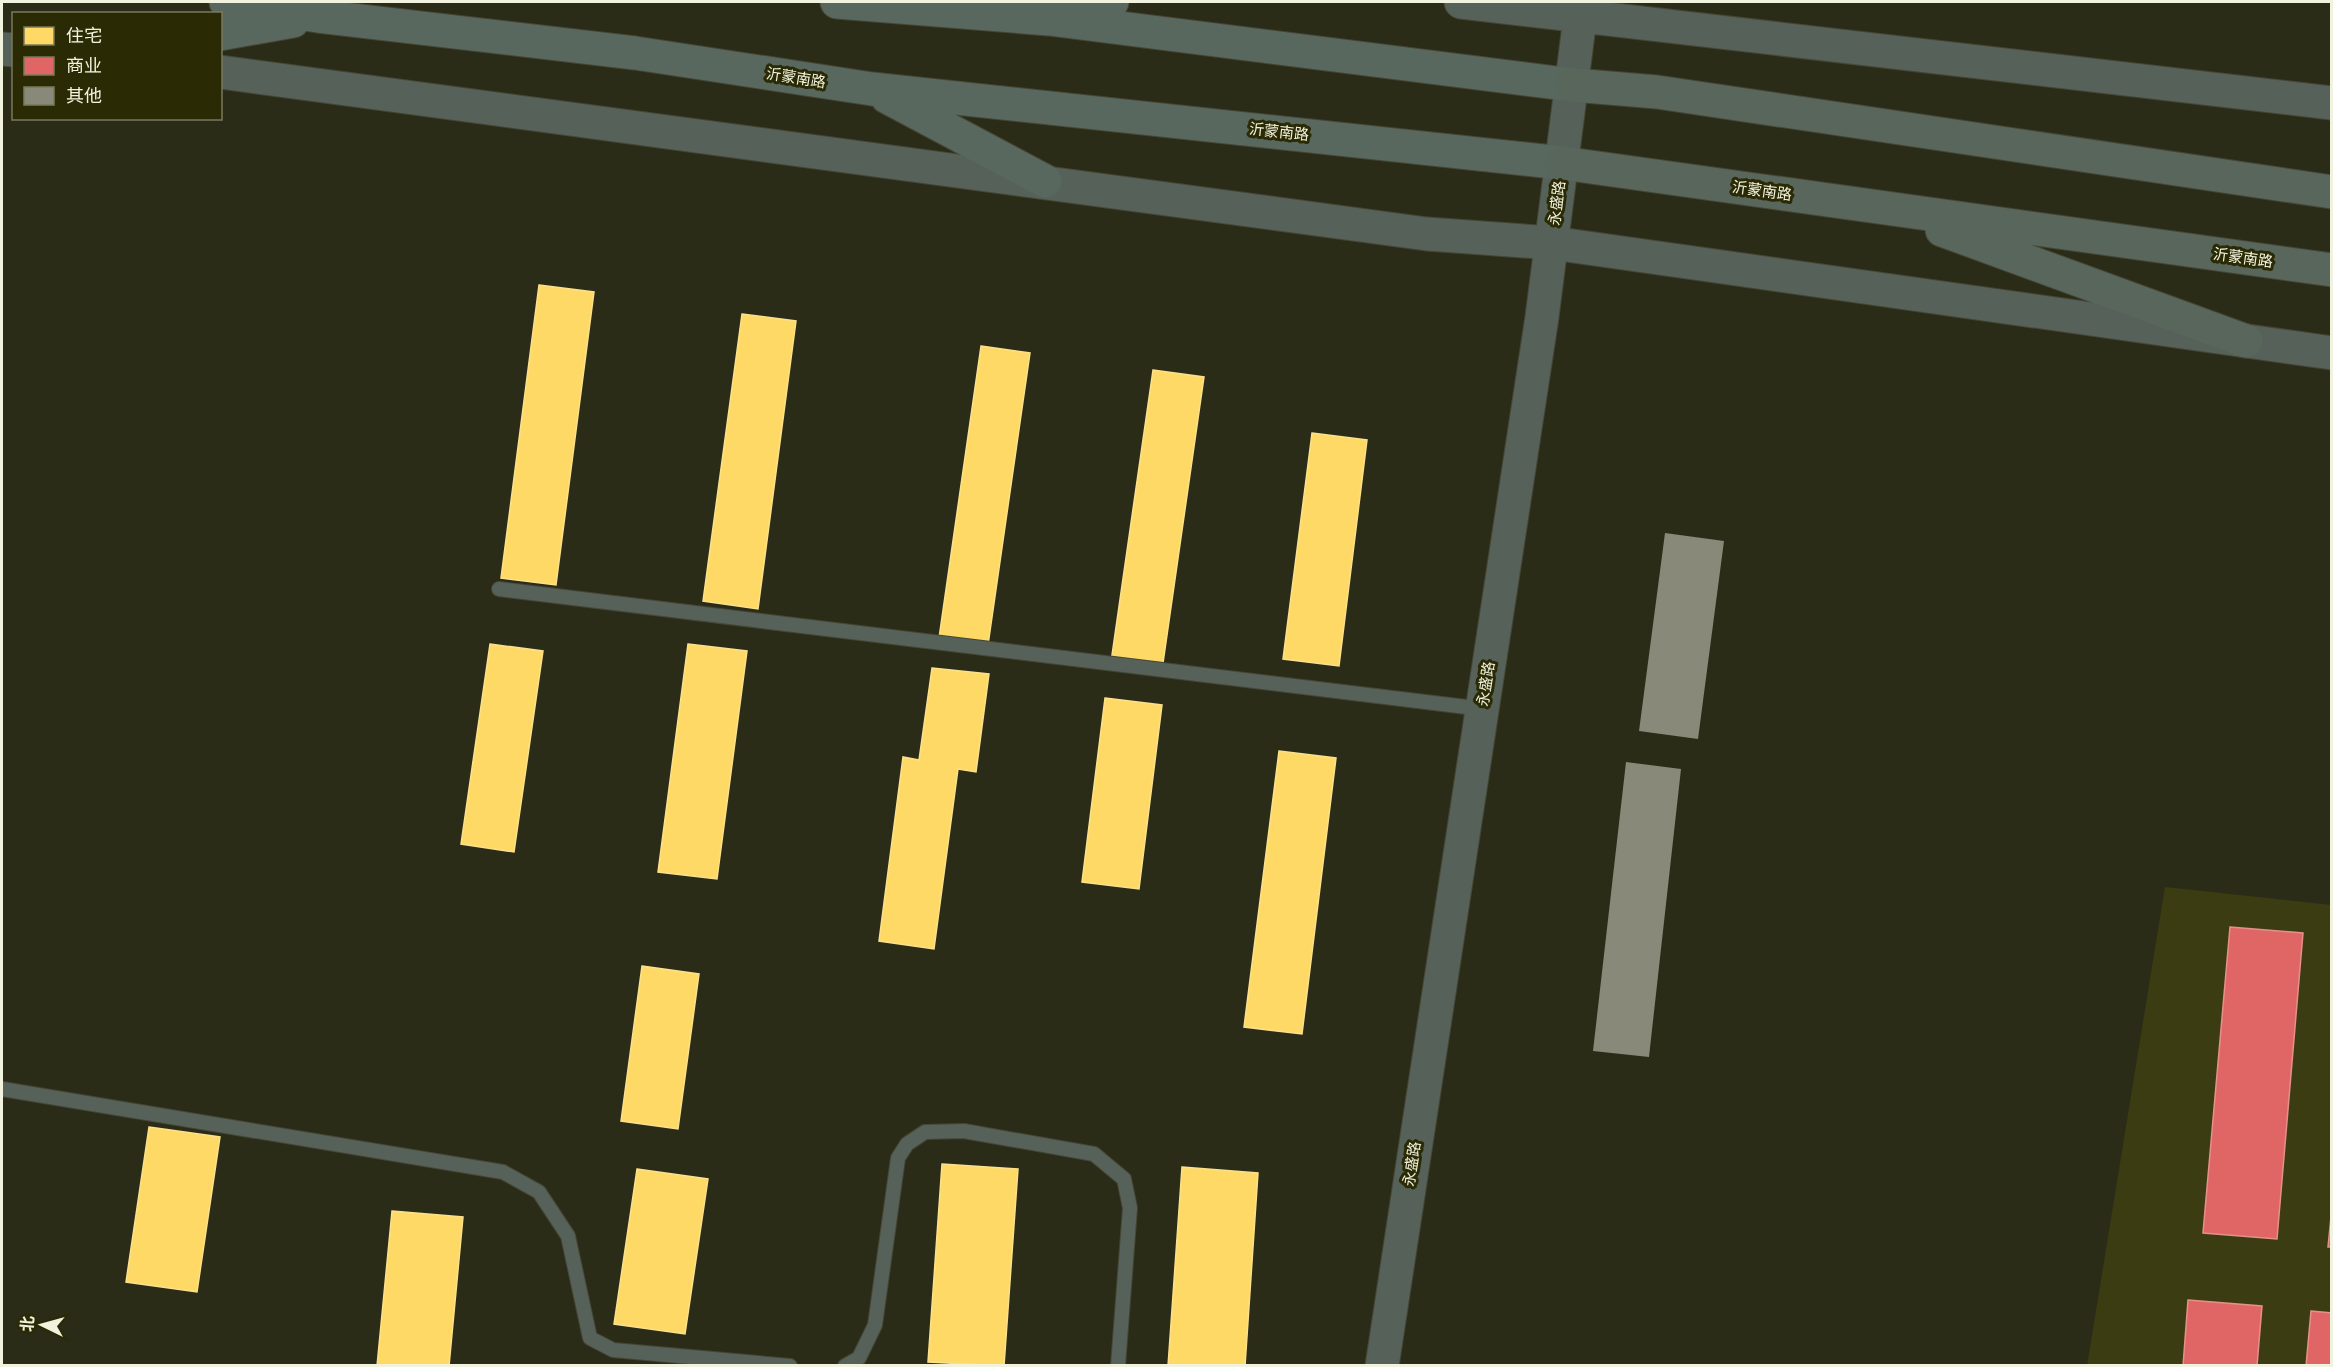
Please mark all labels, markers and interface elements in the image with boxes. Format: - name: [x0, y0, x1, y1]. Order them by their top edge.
- legend: [12, 12, 222, 120]
- text: 住宅: [66, 25, 102, 47]
- text: 商业: [66, 55, 102, 77]
- street label: 沂蒙南路: [765, 64, 827, 92]
- text: 其他: [66, 85, 102, 107]
- street label: 沂蒙南路: [1248, 120, 1310, 144]
- street label: 沂蒙南路: [1731, 178, 1793, 204]
- street label: 永盛路: [1545, 180, 1569, 226]
- street label: 沂蒙南路: [2212, 245, 2274, 271]
- street label: 永盛路: [1474, 660, 1498, 708]
- street label: 永盛路: [1400, 1140, 1424, 1188]
- north arrow: [12, 1295, 72, 1355]
- text: 北: [17, 1315, 38, 1333]

